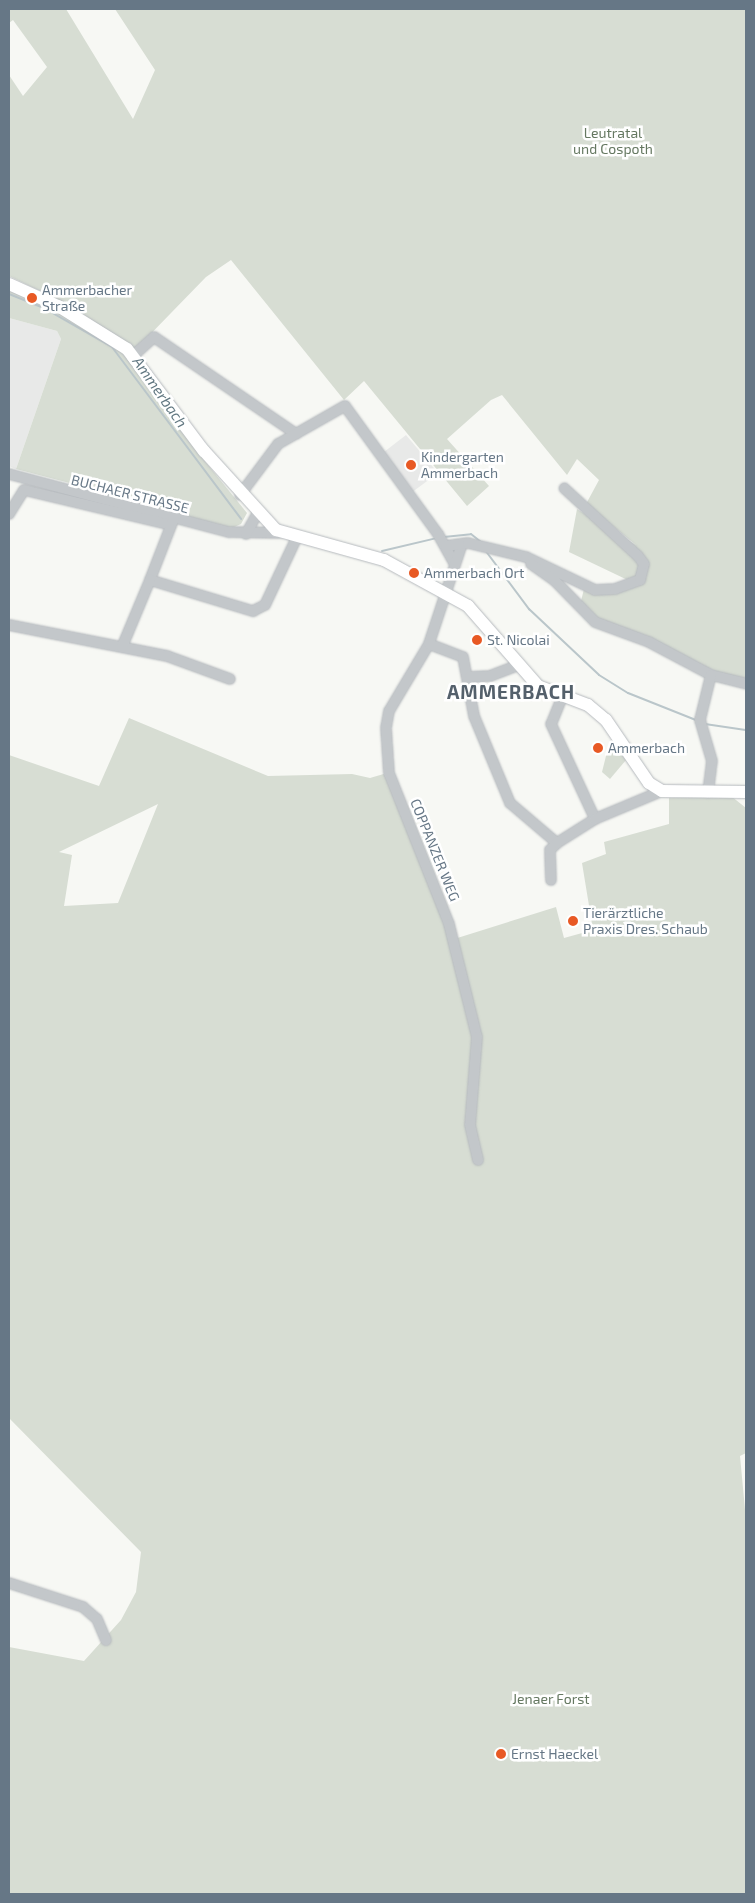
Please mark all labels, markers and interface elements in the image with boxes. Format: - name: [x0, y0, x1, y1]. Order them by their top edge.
- park label: Leutratal und Cospoth: [573, 125, 653, 158]
- place label: Ammerbacher Straße: [42, 282, 132, 314]
- marker: Ammerbacher Straße: [26, 292, 38, 304]
- water label: Ammerbach: [129, 353, 191, 431]
- place label: Kindergarten Ammerbach: [421, 449, 504, 482]
- marker: Kindergarten Ammerbach: [405, 459, 417, 471]
- street label: BUCHAER STRASSE: [69, 471, 191, 517]
- place label: Ammerbach Ort: [424, 565, 524, 581]
- marker: Ammerbach Ort: [408, 567, 420, 579]
- place label: St. Nicolai: [487, 632, 550, 648]
- marker: St. Nicolai: [471, 634, 483, 646]
- district label: AMMERBACH: [446, 681, 576, 703]
- place label: Ammerbach: [608, 740, 685, 756]
- marker: Ammerbach: [592, 742, 604, 754]
- street label: COPPANZER WEG: [407, 796, 463, 904]
- place label: Tierärztliche Praxis Dres. Schaub: [583, 905, 708, 938]
- marker: Tierärztliche Praxis Dres. Schaub: [567, 915, 579, 927]
- park label: Jenaer Forst: [512, 1691, 590, 1707]
- place label: Ernst Haeckel: [511, 1746, 598, 1762]
- marker: Ernst Haeckel: [495, 1748, 507, 1760]

